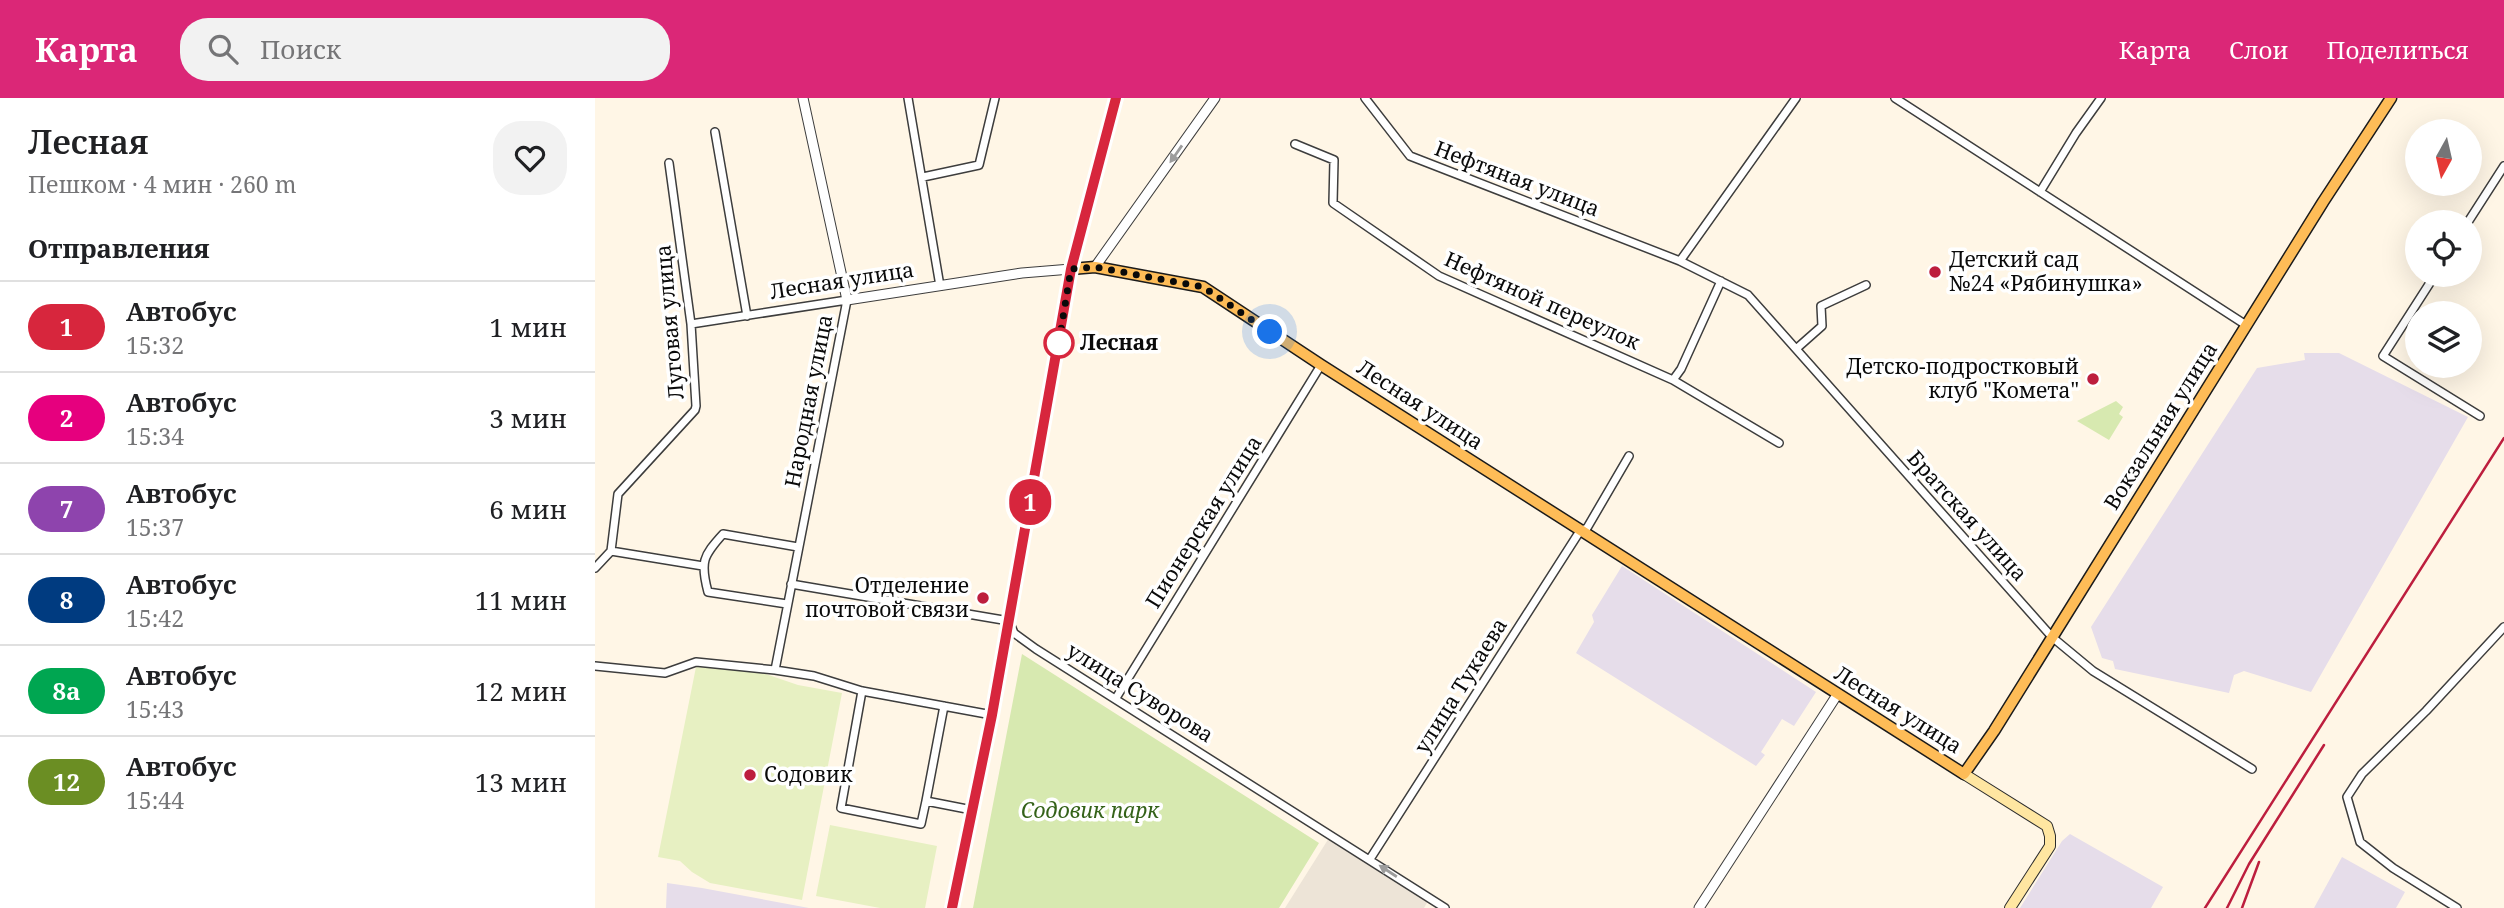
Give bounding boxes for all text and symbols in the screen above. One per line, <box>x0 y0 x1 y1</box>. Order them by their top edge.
search box <box>180 18 670 81</box>
text: Карта <box>35 27 138 72</box>
icon: search <box>204 30 242 68</box>
text: Поиск <box>260 31 341 67</box>
text: Карта <box>2119 33 2191 66</box>
text: Слои <box>2229 33 2289 66</box>
text: Поделиться <box>2327 33 2469 66</box>
text: Лесная <box>28 119 149 164</box>
north arrow <box>2405 119 2481 196</box>
map controls <box>2405 119 2482 378</box>
button: heart <box>493 121 567 195</box>
street label: Нефтяная улица <box>1431 134 1604 222</box>
one-way arrow <box>1169 145 1183 163</box>
text: Пешком · 4 мин · 260 m <box>28 168 296 200</box>
button: locate <box>2405 210 2482 287</box>
text: Отправления <box>28 230 210 266</box>
street label: Луговая улица <box>648 243 690 401</box>
street label: Нефтяной переулок <box>1440 244 1645 356</box>
place label: Детский сад №24 «Рябинушка» <box>1949 245 2143 297</box>
street label: Лесная улица <box>768 255 916 305</box>
marker: Детский сад №24 «Рябинушка» <box>1927 264 1943 280</box>
text: Автобус <box>126 293 236 329</box>
button: layers <box>2405 301 2482 378</box>
text: 1 мин <box>489 309 567 345</box>
text: 1 <box>60 310 73 343</box>
street label: Народная улица <box>778 312 839 490</box>
your location <box>1252 314 1287 349</box>
marker: Лесная <box>1044 328 1074 358</box>
place label: Лесная <box>1080 328 1158 356</box>
text: 15:32 <box>126 329 184 361</box>
street label: Вокзальная улица <box>2097 336 2223 515</box>
place label: Детско-подростковый клуб "Комета" <box>1846 352 2079 404</box>
street label: Лесная улица <box>1352 353 1489 455</box>
marker: Детско-подростковый клуб "Комета" <box>2085 371 2101 387</box>
text: Автобус <box>126 384 236 420</box>
text: 3 мин <box>489 400 567 436</box>
text: 2 <box>60 401 73 434</box>
text: 15:34 <box>126 420 184 452</box>
street label: Пионерская улица <box>1139 430 1268 613</box>
street label: Братская улица <box>1902 444 2034 587</box>
text: Автобус <box>126 475 236 511</box>
line badge: 1 <box>1007 479 1053 525</box>
text: 1 <box>1023 485 1037 518</box>
text: 6 мин <box>489 491 567 527</box>
text: 7 <box>60 492 73 525</box>
text: 15:37 <box>126 511 184 543</box>
text: Автобус <box>126 566 236 602</box>
place label: Отделение почтовой связи <box>805 571 969 623</box>
text: 11 мин <box>475 582 567 618</box>
text: 8 <box>60 583 73 616</box>
marker: Отделение почтовой связи <box>975 590 991 606</box>
text: 15:42 <box>126 602 184 634</box>
street label: улица Тукаева <box>1407 612 1513 758</box>
street label: улица Суворова <box>1062 636 1219 749</box>
text: Автобус <box>126 657 236 693</box>
street label: Лесная улица <box>1830 659 1968 760</box>
text: 12 мин <box>475 673 567 709</box>
text: 8а <box>53 674 80 707</box>
text: 15:43 <box>126 693 184 725</box>
text: Автобус <box>126 748 236 784</box>
place label: Содовик <box>764 760 853 788</box>
text: 13 мин <box>475 764 567 800</box>
text: 12 <box>53 765 80 798</box>
marker: Содовик <box>742 767 758 783</box>
text: 15:44 <box>126 784 184 816</box>
park label: Содовик парк <box>1021 796 1160 824</box>
one-way arrow <box>1379 864 1397 878</box>

